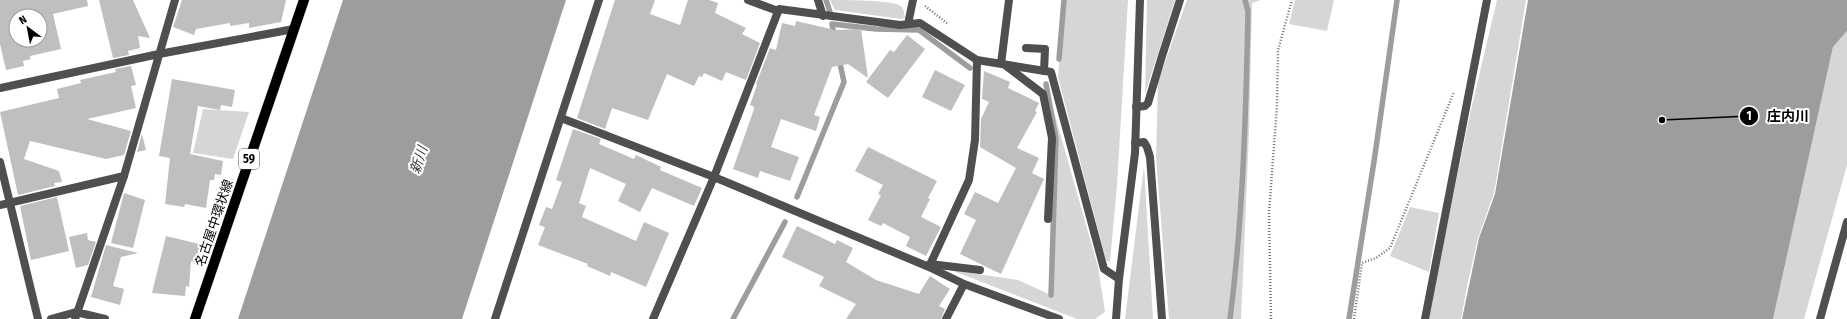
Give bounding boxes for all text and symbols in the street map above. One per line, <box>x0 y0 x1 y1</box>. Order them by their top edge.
north arrow <box>8 8 48 48</box>
text: N <box>17 13 29 27</box>
callout: 庄内川 <box>1739 103 1817 129</box>
text: 庄内川 <box>1767 108 1809 125</box>
text: 1 <box>1746 109 1752 123</box>
water label: 新川 <box>407 142 432 176</box>
road number: 59 <box>239 149 259 169</box>
street label: 名古屋中環状線 <box>192 178 236 268</box>

